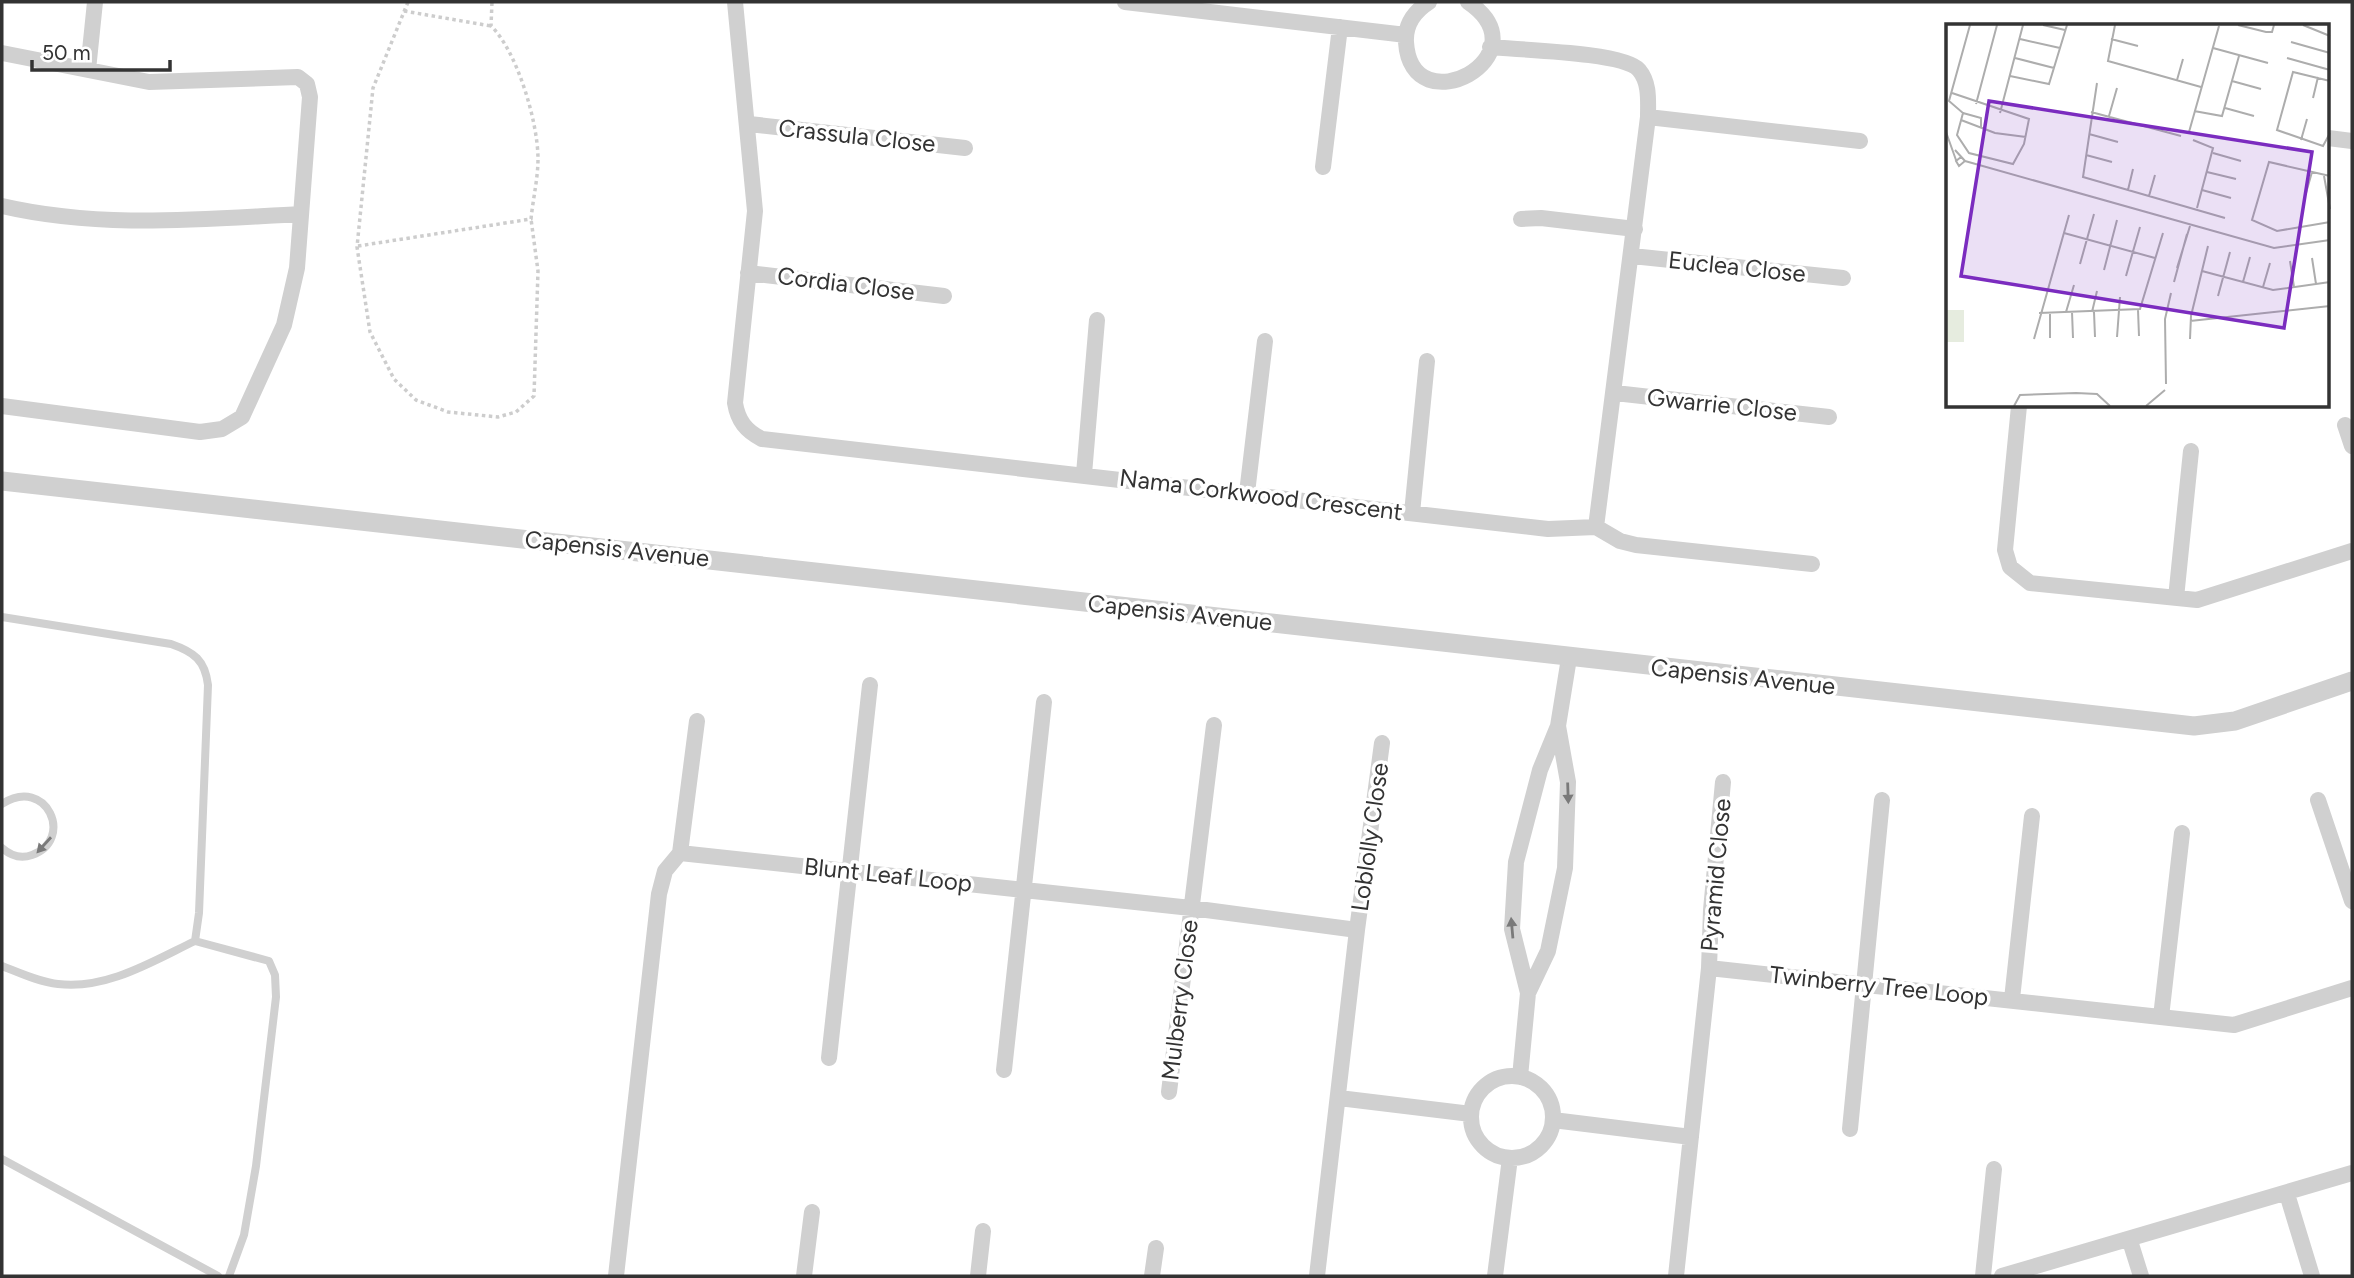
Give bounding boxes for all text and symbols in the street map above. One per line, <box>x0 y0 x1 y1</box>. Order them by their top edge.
inset map <box>1946 24 2330 408</box>
scale bar <box>32 28 170 72</box>
text: 50 m <box>42 40 91 65</box>
street label: Crassula Close <box>777 113 937 158</box>
street label: Euclea Close <box>1667 245 1807 288</box>
street label: Cordia Close <box>776 261 916 306</box>
street label: Gwarrie Close <box>1646 382 1798 427</box>
street label: Nama Corkwood Crescent <box>1118 463 1404 526</box>
street label: Capensis Avenue <box>523 524 711 573</box>
street label: Capensis Avenue <box>1086 588 1274 637</box>
street label: Capensis Avenue <box>1649 652 1837 701</box>
street label: Loblolly Close <box>1345 761 1394 913</box>
one-way arrow <box>1562 782 1574 804</box>
street label: Pyramid Close <box>1694 797 1737 953</box>
one-way arrow <box>36 837 52 854</box>
street label: Blunt Leaf Loop <box>803 851 974 898</box>
one-way arrow <box>1507 917 1518 939</box>
street label: Mulberry Close <box>1155 918 1204 1082</box>
street label: Twinberry Tree Loop <box>1768 960 1990 1011</box>

